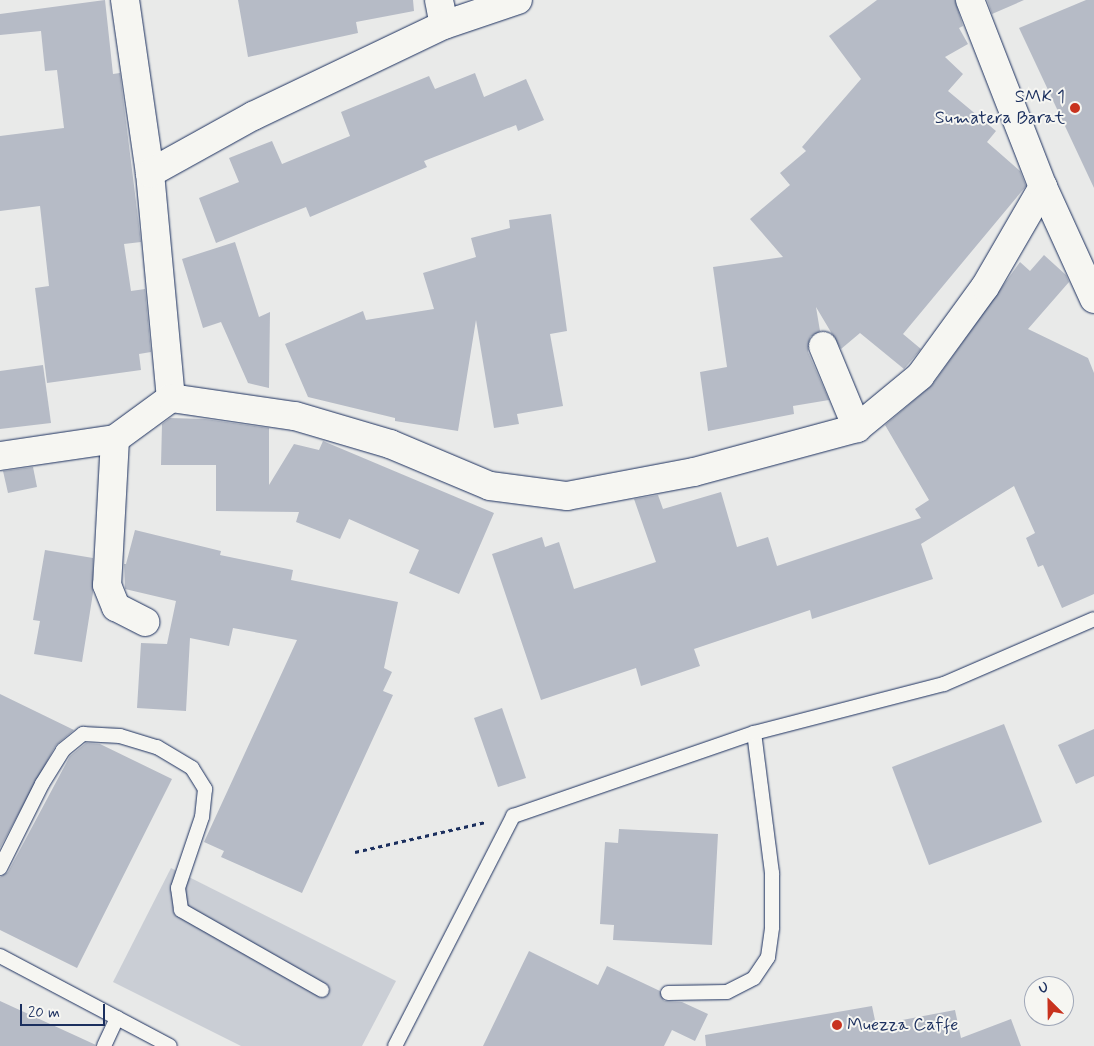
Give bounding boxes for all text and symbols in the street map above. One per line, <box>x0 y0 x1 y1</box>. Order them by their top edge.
place label: SMK 1 Sumatera Barat <box>939 87 1065 130</box>
marker: SMK 1 Sumatera Barat <box>1069 102 1081 114</box>
north arrow <box>1024 976 1074 1026</box>
text: U <box>1036 978 1051 998</box>
scale bar <box>22 994 108 1026</box>
text: 20 m <box>28 1003 60 1023</box>
place label: Muezza Caffe <box>847 1014 958 1036</box>
marker: Muezza Caffe <box>831 1019 843 1031</box>

